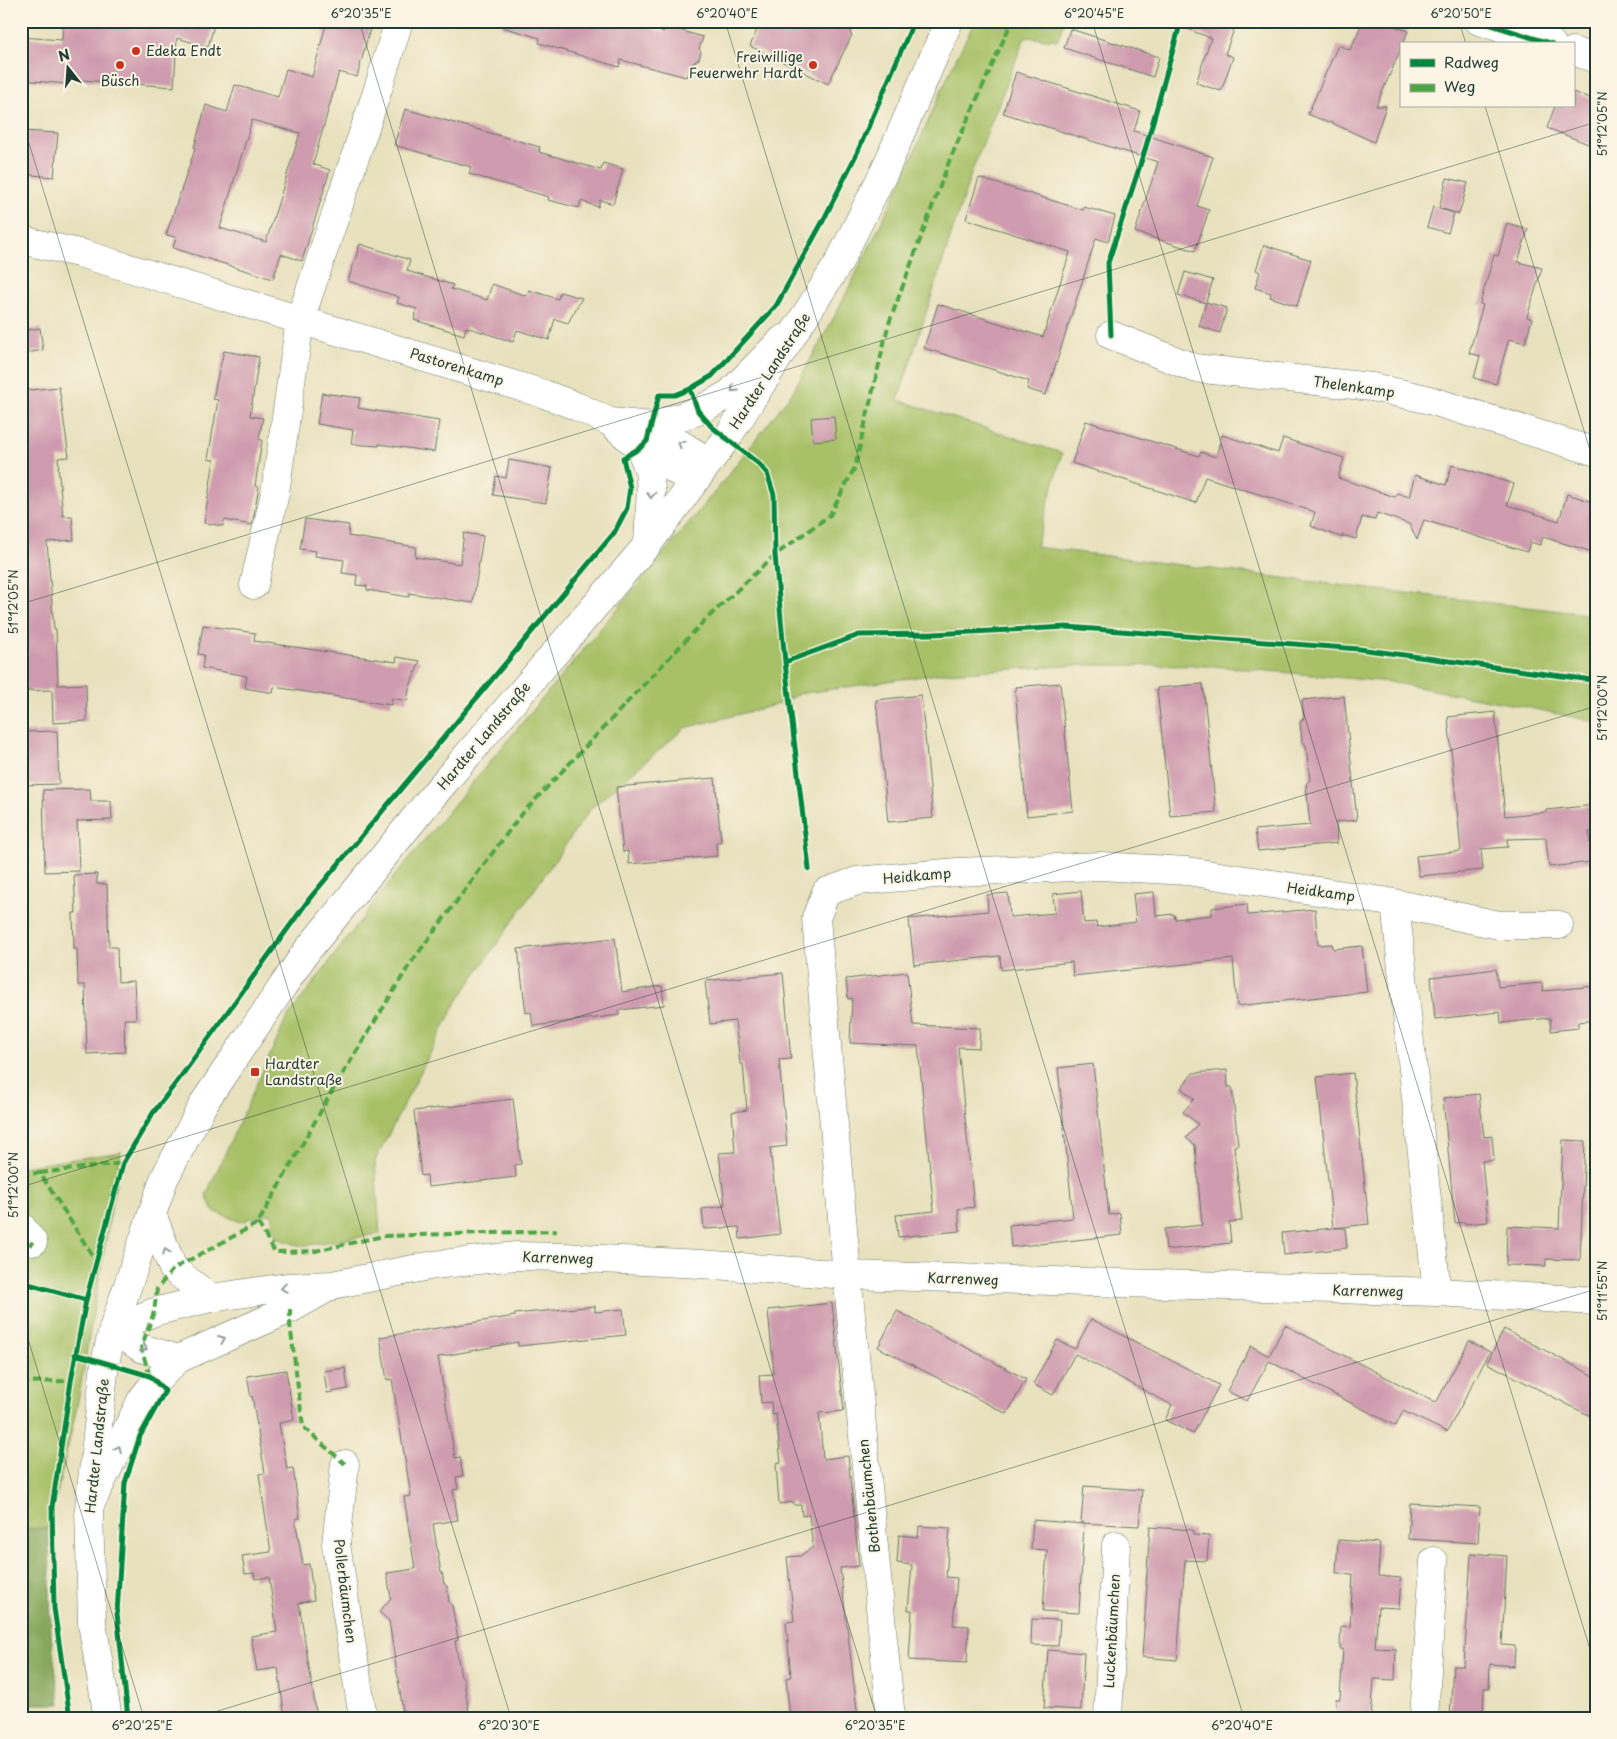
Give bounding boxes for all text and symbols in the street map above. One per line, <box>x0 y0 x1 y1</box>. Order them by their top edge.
text: 6°20'35"E <box>331 4 391 22</box>
text: 6°20'40"E <box>696 4 758 22</box>
text: 6°20'45"E <box>1064 4 1124 22</box>
text: 6°20'50"E <box>1430 4 1492 22</box>
place label: Edeka Endt <box>146 40 222 61</box>
north arrow <box>42 42 92 92</box>
legend <box>1400 42 1574 108</box>
text: N <box>56 43 72 67</box>
marker: Edeka Endt <box>130 45 142 57</box>
place label: Freiwillige Feuerwehr Hardt <box>689 46 803 83</box>
text: Radweg <box>1444 50 1499 73</box>
marker: Büsch <box>114 59 126 71</box>
marker: Freiwillige Feuerwehr Hardt <box>807 59 819 71</box>
place label: Büsch <box>101 70 139 91</box>
text: Weg <box>1444 74 1475 97</box>
text: 51°12'05"N <box>1593 91 1611 157</box>
street label: Hardter Landstraße <box>724 308 815 433</box>
street label: Pastorenkamp <box>408 342 507 391</box>
street label: Thelenkamp <box>1312 370 1396 403</box>
one-way arrow <box>730 383 739 392</box>
one-way arrow <box>677 440 686 450</box>
one-way arrow <box>645 491 656 499</box>
text: 51°12'05"N <box>4 569 22 635</box>
text: 51°12'00"N <box>1593 675 1611 741</box>
street label: Hardter Landstraße <box>432 677 535 794</box>
street label: Heidkamp <box>882 862 952 889</box>
street label: Heidkamp <box>1286 876 1357 907</box>
place label: Hardter Landstraße <box>265 1053 342 1090</box>
marker: Hardter Landstraße <box>249 1066 261 1078</box>
text: 51°12'00"N <box>4 1152 22 1218</box>
street label: Karrenweg <box>522 1246 594 1269</box>
one-way arrow <box>162 1248 172 1257</box>
text: 51°11'55"N <box>1593 1261 1611 1321</box>
street label: Karrenweg <box>927 1267 999 1290</box>
street label: Karrenweg <box>1332 1279 1404 1302</box>
one-way arrow <box>280 1282 288 1293</box>
one-way arrow <box>217 1335 226 1346</box>
one-way arrow <box>138 1341 147 1351</box>
street label: Hardter Landstraße <box>79 1378 114 1514</box>
street label: Bothenbäumchen <box>852 1438 885 1554</box>
one-way arrow <box>112 1445 122 1454</box>
street label: Pollerbäumchen <box>329 1537 362 1644</box>
street label: Luckenbäumchen <box>1098 1573 1125 1689</box>
text: 6°20'25"E <box>111 1716 173 1734</box>
text: 6°20'30"E <box>478 1716 540 1734</box>
text: 6°20'35"E <box>845 1716 905 1734</box>
text: 6°20'40"E <box>1211 1716 1273 1734</box>

